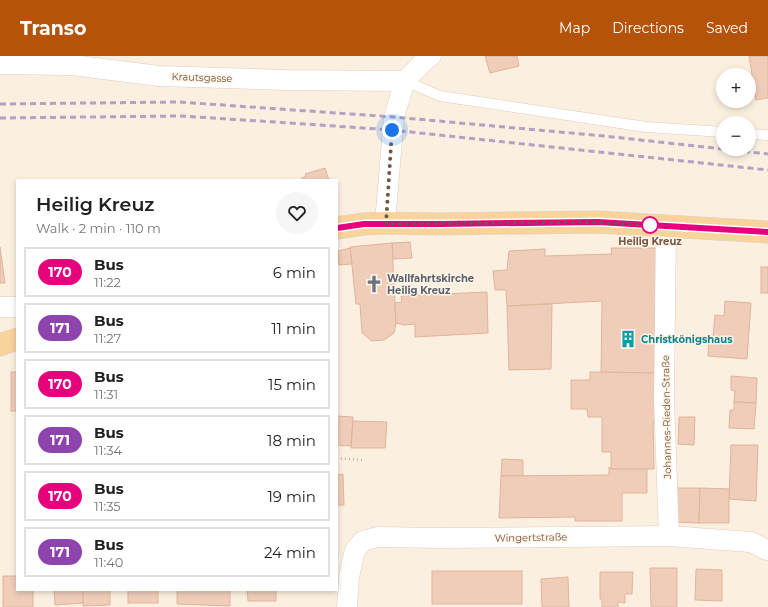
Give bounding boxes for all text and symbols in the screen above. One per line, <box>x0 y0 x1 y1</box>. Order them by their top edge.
text: Transo <box>20 17 86 40</box>
text: Map <box>559 19 590 37</box>
text: Directions <box>612 19 684 37</box>
text: Saved <box>706 19 748 37</box>
map controls <box>716 68 756 156</box>
button: + <box>716 68 756 108</box>
street label: Krautsgasse <box>171 70 233 85</box>
button: − <box>716 116 756 156</box>
your location <box>382 120 402 140</box>
button: heart <box>276 192 318 234</box>
text: Heilig Kreuz <box>36 193 154 216</box>
marker: Heilig Kreuz <box>641 216 659 234</box>
text: Walk · 2 min · 110 m <box>36 220 161 236</box>
place label: Heilig Kreuz <box>618 235 682 248</box>
text: Bus <box>94 255 124 274</box>
text: 170 <box>48 263 72 281</box>
text: 6 min <box>273 263 316 282</box>
place label: Wallfahrtskirche Heilig Kreuz <box>387 272 474 297</box>
text: 11:22 <box>94 274 121 290</box>
church icon: Wallfahrtskirche Heilig Kreuz <box>364 274 384 294</box>
text: Bus <box>94 311 124 330</box>
text: 171 <box>50 319 70 337</box>
text: 11 min <box>271 319 316 338</box>
building icon: Christkönigshaus <box>618 329 638 349</box>
text: 11:27 <box>94 330 121 346</box>
place label: Christkönigshaus <box>641 333 733 346</box>
street label: Johannes-Rieden-Straße <box>659 355 674 480</box>
text: Bus <box>94 367 124 386</box>
text: 170 <box>48 375 72 393</box>
text: 15 min <box>268 375 316 394</box>
text: 11:31 <box>94 386 118 402</box>
text: Bus <box>94 423 124 442</box>
text: 171 <box>50 431 70 449</box>
text: 18 min <box>267 431 316 450</box>
text: 11:34 <box>94 442 122 458</box>
text: Bus <box>94 479 124 498</box>
text: 170 <box>48 487 72 505</box>
text: 19 min <box>267 487 316 506</box>
text: 11:35 <box>94 498 121 514</box>
street label: Wingertstraße <box>495 530 567 545</box>
text: Bus <box>94 535 124 554</box>
text: 171 <box>50 543 70 561</box>
text: 24 min <box>264 543 316 562</box>
text: 11:40 <box>94 554 123 570</box>

